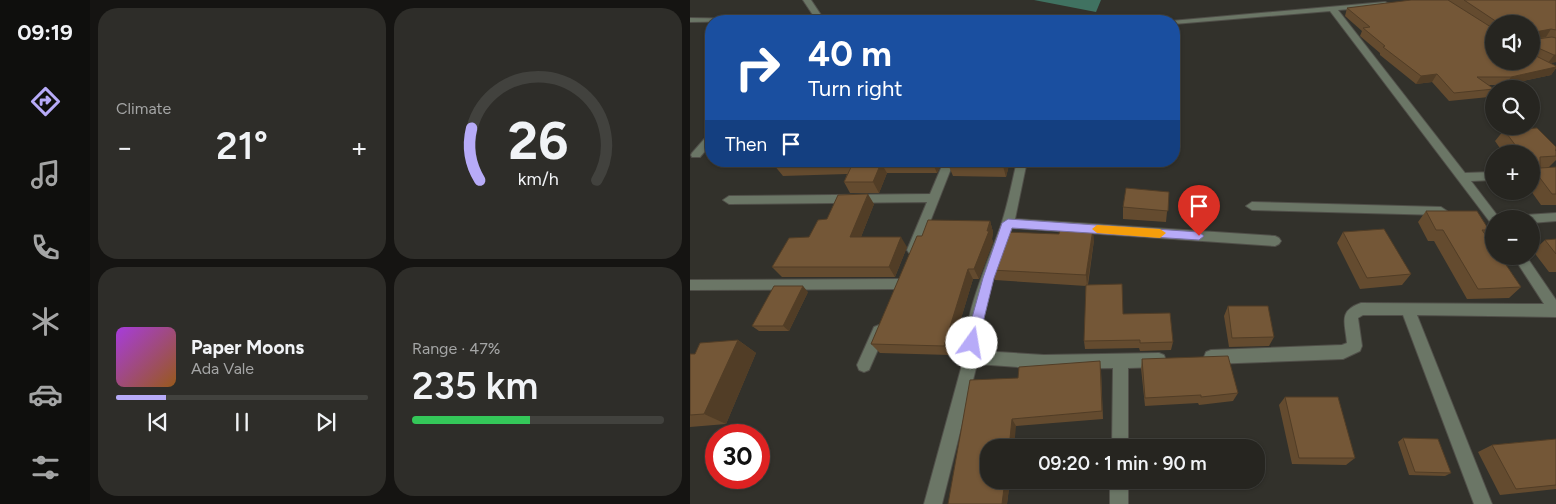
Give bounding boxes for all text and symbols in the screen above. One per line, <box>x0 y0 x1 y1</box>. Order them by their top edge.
map controls <box>1485 15 1540 265</box>
button: sound <box>1485 15 1540 70</box>
text: 09:19 <box>17 19 73 46</box>
text: 40 m <box>808 33 892 75</box>
icon: right <box>725 35 790 100</box>
text: Turn right <box>808 75 903 102</box>
button: search <box>1485 80 1540 135</box>
icon: directions <box>28 84 63 119</box>
text: Climate <box>116 99 171 118</box>
text: 26 <box>508 110 568 172</box>
text: 21° <box>216 123 268 169</box>
text: − <box>116 130 133 164</box>
text: + <box>351 130 368 164</box>
icon: arrive <box>777 130 805 158</box>
text: Then <box>725 133 767 156</box>
button: + <box>1485 145 1540 200</box>
icon: music <box>28 157 63 192</box>
text: km/h <box>518 168 558 189</box>
pin <box>1178 185 1220 236</box>
icon: arrive <box>1185 192 1213 220</box>
button: − <box>1485 210 1540 265</box>
icon: phone <box>28 230 63 265</box>
icon: climate <box>28 304 63 339</box>
position arrow <box>945 316 997 368</box>
text: Paper Moons <box>191 336 304 359</box>
text: Range · 47% <box>412 339 500 358</box>
text: Ada Vale <box>191 359 254 378</box>
text: 235 km <box>412 363 538 409</box>
icon: car <box>28 377 63 412</box>
icon: previous <box>144 408 172 436</box>
icon: pause <box>228 408 256 436</box>
icon: next <box>312 408 340 436</box>
speed limit sign: 30 <box>705 424 770 489</box>
icon: filters <box>28 450 63 485</box>
text: 09:20 · 1 min · 90 m <box>1038 452 1207 475</box>

